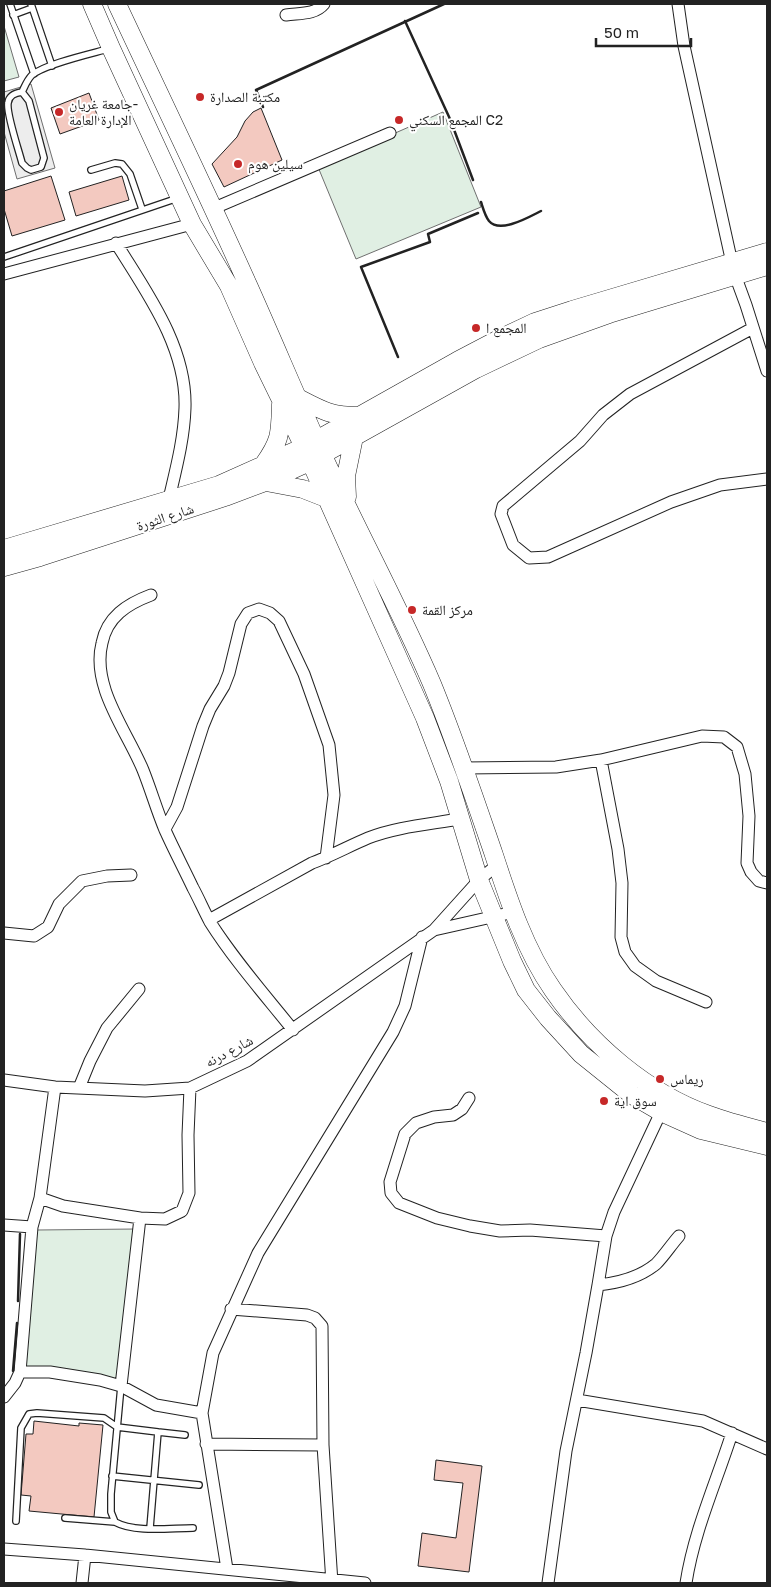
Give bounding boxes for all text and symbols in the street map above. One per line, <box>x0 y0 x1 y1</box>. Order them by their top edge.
scale bar <box>596 15 691 47</box>
text: 50 m <box>604 23 639 41</box>
place label: مكتبة الصدارة <box>210 88 280 106</box>
marker: مكتبة الصدارة <box>194 91 206 103</box>
place label: جامعة غريان- الإدارة العامة <box>69 95 138 129</box>
marker: جامعة غريان- الإدارة العامة <box>53 106 65 118</box>
place label: المجمع السكني C2 <box>409 111 503 132</box>
marker: المجمع السكني C2 <box>393 114 405 126</box>
place label: سيلين هوم <box>248 155 303 174</box>
marker: سيلين هوم <box>232 158 244 170</box>
place label: المجمع ا <box>486 319 527 338</box>
marker: المجمع ا <box>470 322 482 334</box>
street label: شارع الثورة <box>134 499 196 536</box>
place label: مركز القمة <box>422 601 473 619</box>
marker: مركز القمة <box>406 604 418 616</box>
street label: شارع درنه <box>202 1031 256 1072</box>
place label: ريماس <box>670 1070 704 1088</box>
marker: ريماس <box>654 1073 666 1085</box>
place label: سوق اية <box>614 1092 657 1110</box>
marker: سوق اية <box>598 1095 610 1107</box>

